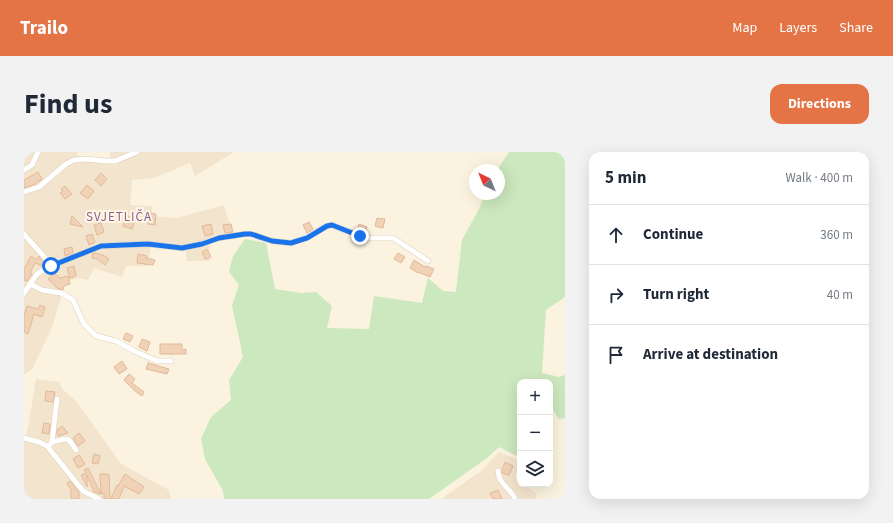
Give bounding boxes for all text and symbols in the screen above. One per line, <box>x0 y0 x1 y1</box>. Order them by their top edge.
text: Trailo <box>20 15 68 42</box>
text: Map <box>732 18 757 38</box>
text: Layers <box>779 18 817 38</box>
text: Share <box>839 18 873 38</box>
text: Find us <box>24 84 112 124</box>
button: Directions <box>770 84 869 124</box>
north arrow <box>469 164 505 200</box>
text: 5 min <box>605 166 646 190</box>
text: Walk · 400 m <box>785 169 853 187</box>
district label: SVJETLIČA <box>86 208 152 226</box>
icon: ahead <box>605 224 627 246</box>
text: Continue <box>643 224 703 245</box>
text: 360 m <box>820 226 853 244</box>
route end <box>351 227 369 245</box>
route start <box>42 257 60 275</box>
icon: right <box>605 284 627 306</box>
text: Turn right <box>643 284 709 305</box>
text: 40 m <box>827 286 853 304</box>
icon: arrive <box>605 344 627 366</box>
text: Arrive at destination <box>643 344 778 365</box>
map controls <box>517 379 553 487</box>
button: + <box>517 379 553 415</box>
button: − <box>517 415 553 451</box>
button: layers <box>517 451 553 487</box>

